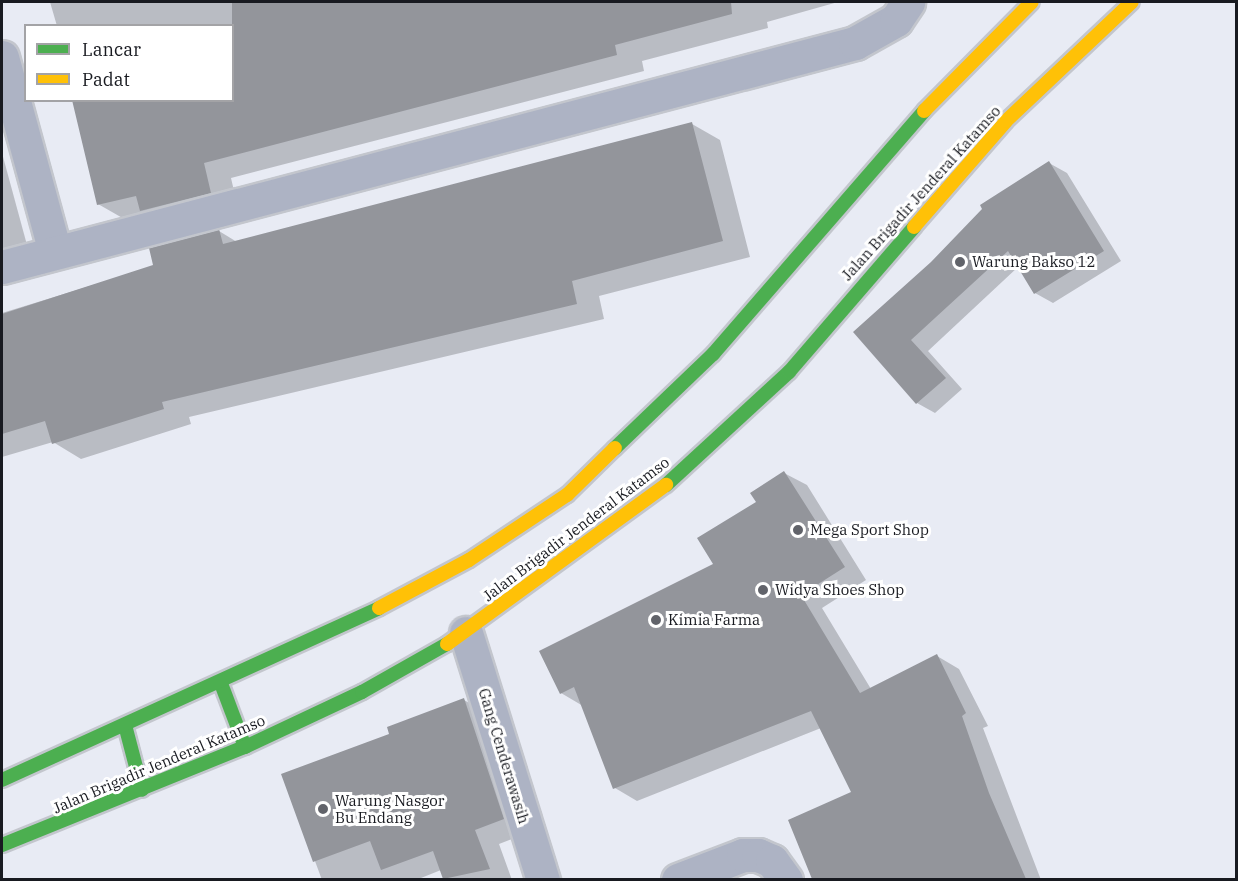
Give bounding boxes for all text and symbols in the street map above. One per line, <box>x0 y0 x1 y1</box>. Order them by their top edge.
legend <box>24 24 234 102</box>
text: Lancar <box>82 38 141 61</box>
text: Padat <box>82 68 130 91</box>
street label: Jalan Brigadir Jenderal Katamso <box>838 102 1004 284</box>
place label: Warung Bakso 12 <box>972 253 1096 271</box>
marker: Warung Bakso 12 <box>953 255 967 269</box>
street label: Jalan Brigadir Jenderal Katamso <box>479 453 673 605</box>
place label: Mega Sport Shop <box>810 521 929 539</box>
marker: Mega Sport Shop <box>791 523 805 537</box>
place label: Widya Shoes Shop <box>775 581 904 599</box>
marker: Widya Shoes Shop <box>756 583 770 597</box>
place label: Kimia Farma <box>668 611 760 629</box>
marker: Kimia Farma <box>649 613 663 627</box>
street label: Gang Cenderawasih <box>475 686 533 826</box>
street label: Jalan Brigadir Jenderal Katamso <box>50 711 268 817</box>
place label: Warung Nasgor Bu Endang <box>335 791 444 826</box>
marker: Warung Nasgor Bu Endang <box>316 802 330 816</box>

